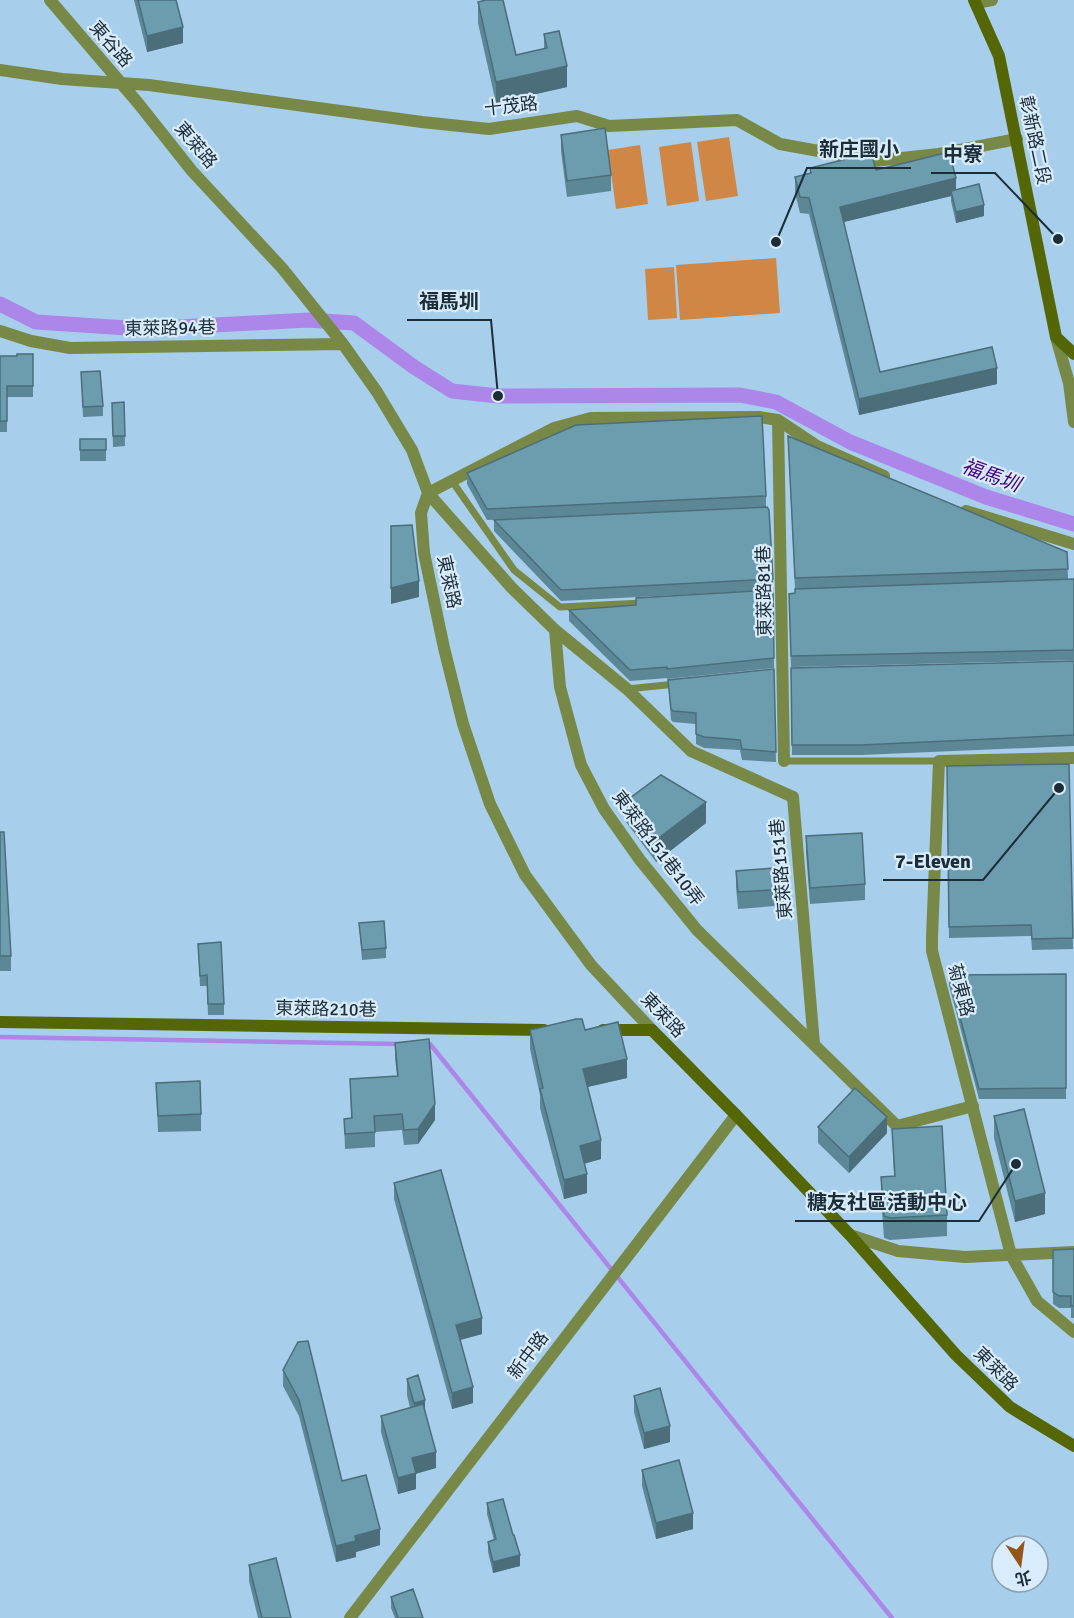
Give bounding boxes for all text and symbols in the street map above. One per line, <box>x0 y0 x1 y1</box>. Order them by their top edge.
street label: 東谷路 <box>85 16 137 72</box>
street label: 十茂路 <box>483 92 539 120</box>
street label: 彰新路二段 <box>1015 94 1055 186</box>
street label: 東萊路 <box>170 117 222 173</box>
callout: 新庄國小 <box>807 130 911 168</box>
callout: 中寮 <box>931 135 995 173</box>
text: 新庄國小 <box>819 137 899 162</box>
text: 中寮 <box>943 142 983 167</box>
callout: 福馬圳 <box>407 282 491 320</box>
text: 福馬圳 <box>419 289 479 314</box>
street label: 東萊路94巷 <box>124 316 216 340</box>
water label: 福馬圳 <box>958 453 1026 499</box>
street label: 東萊路81巷 <box>752 545 776 637</box>
street label: 東萊路 <box>433 553 465 611</box>
street label: 東萊路151巷10弄 <box>608 786 708 910</box>
street label: 東萊路151巷 <box>766 818 796 920</box>
callout: 7-Eleven <box>883 842 983 880</box>
text: 7-Eleven <box>895 849 971 874</box>
street label: 菊東路 <box>943 961 979 1019</box>
street label: 東萊路 <box>636 988 690 1042</box>
street label: 東萊路210巷 <box>275 997 377 1021</box>
callout: 糖友社區活動中心 <box>795 1183 979 1221</box>
text: 糖友社區活動中心 <box>807 1190 967 1215</box>
street label: 新中路 <box>503 1327 553 1383</box>
street label: 東萊路 <box>969 1342 1023 1396</box>
north arrow <box>990 1534 1050 1594</box>
text: 北 <box>1013 1566 1033 1589</box>

